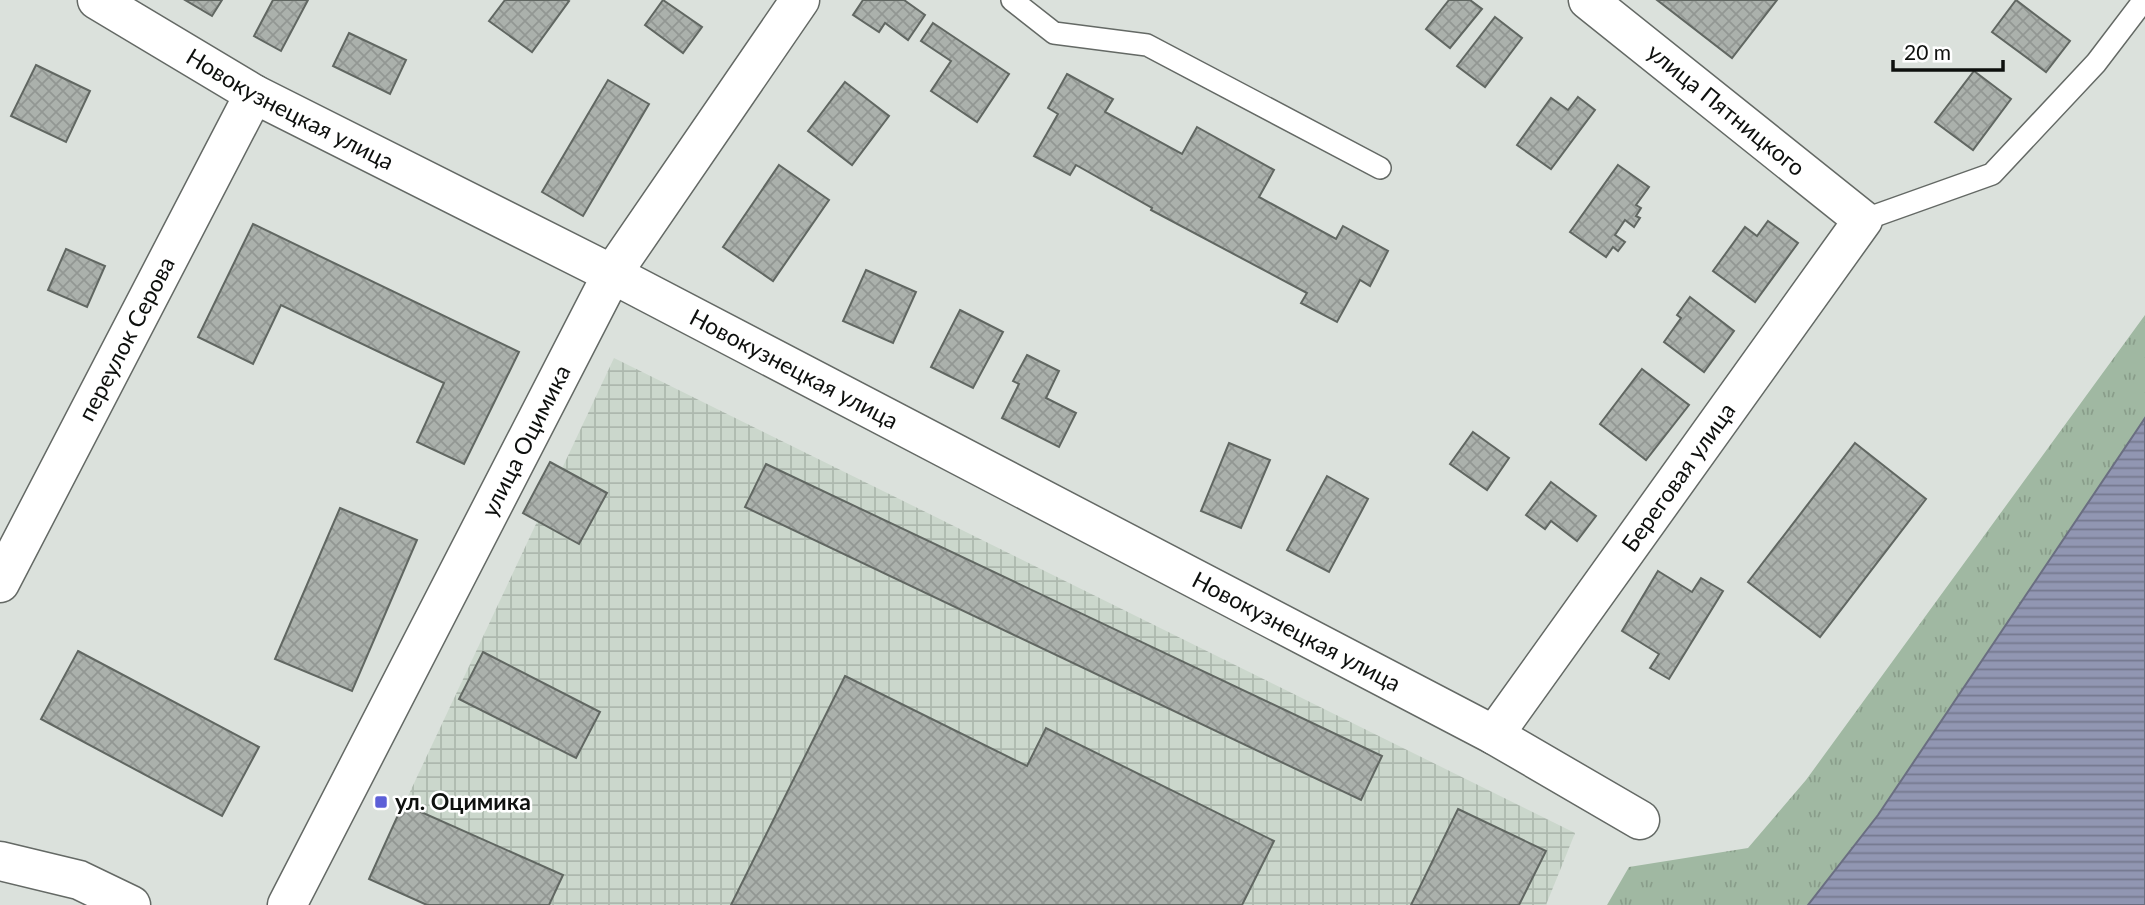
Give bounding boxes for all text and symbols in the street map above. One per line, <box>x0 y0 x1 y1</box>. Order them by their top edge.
scale bar <box>1893 28 2003 72</box>
street label: улица Пятницкого <box>1642 37 1811 181</box>
text: 20 m <box>1904 39 1951 64</box>
street label: Новокузнецкая улица <box>182 42 399 175</box>
street label: переулок Серова <box>72 252 180 425</box>
street label: Новокузнецкая улица <box>685 302 903 434</box>
street label: улица Оцимика <box>474 360 576 521</box>
street label: Береговая улица <box>1615 397 1741 557</box>
street label: Новокузнецкая улица <box>1188 565 1406 697</box>
place label: ул. Оцимика <box>395 787 531 815</box>
marker: ул. Оцимика <box>373 794 389 810</box>

